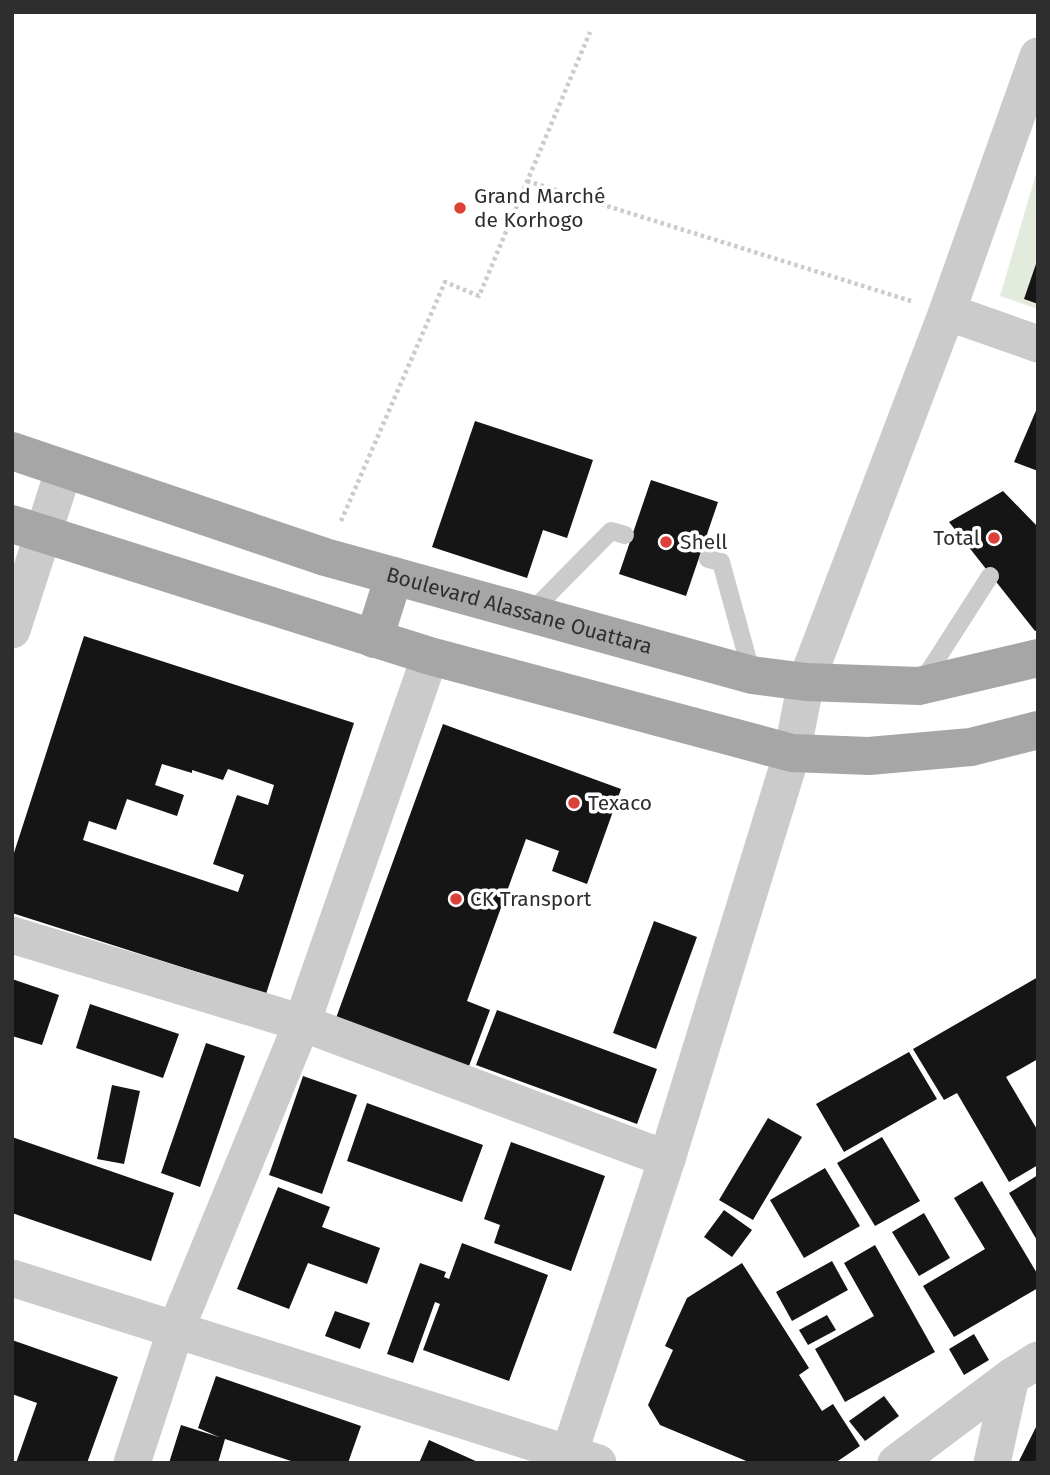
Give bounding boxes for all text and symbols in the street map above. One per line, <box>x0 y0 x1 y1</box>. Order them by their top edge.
place label: Grand Marché de Korhogo <box>474 183 606 233</box>
marker: Grand Marché de Korhogo <box>452 200 468 216</box>
place label: Total <box>933 525 980 551</box>
place label: Shell <box>680 529 728 555</box>
marker: Total <box>986 530 1002 546</box>
marker: Shell <box>658 534 674 550</box>
street label: Boulevard Alassane Ouattara <box>383 562 655 660</box>
place label: Texaco <box>588 790 652 816</box>
marker: Texaco <box>566 795 582 811</box>
place label: CK Transport <box>470 886 592 912</box>
marker: CK Transport <box>448 891 464 907</box>

